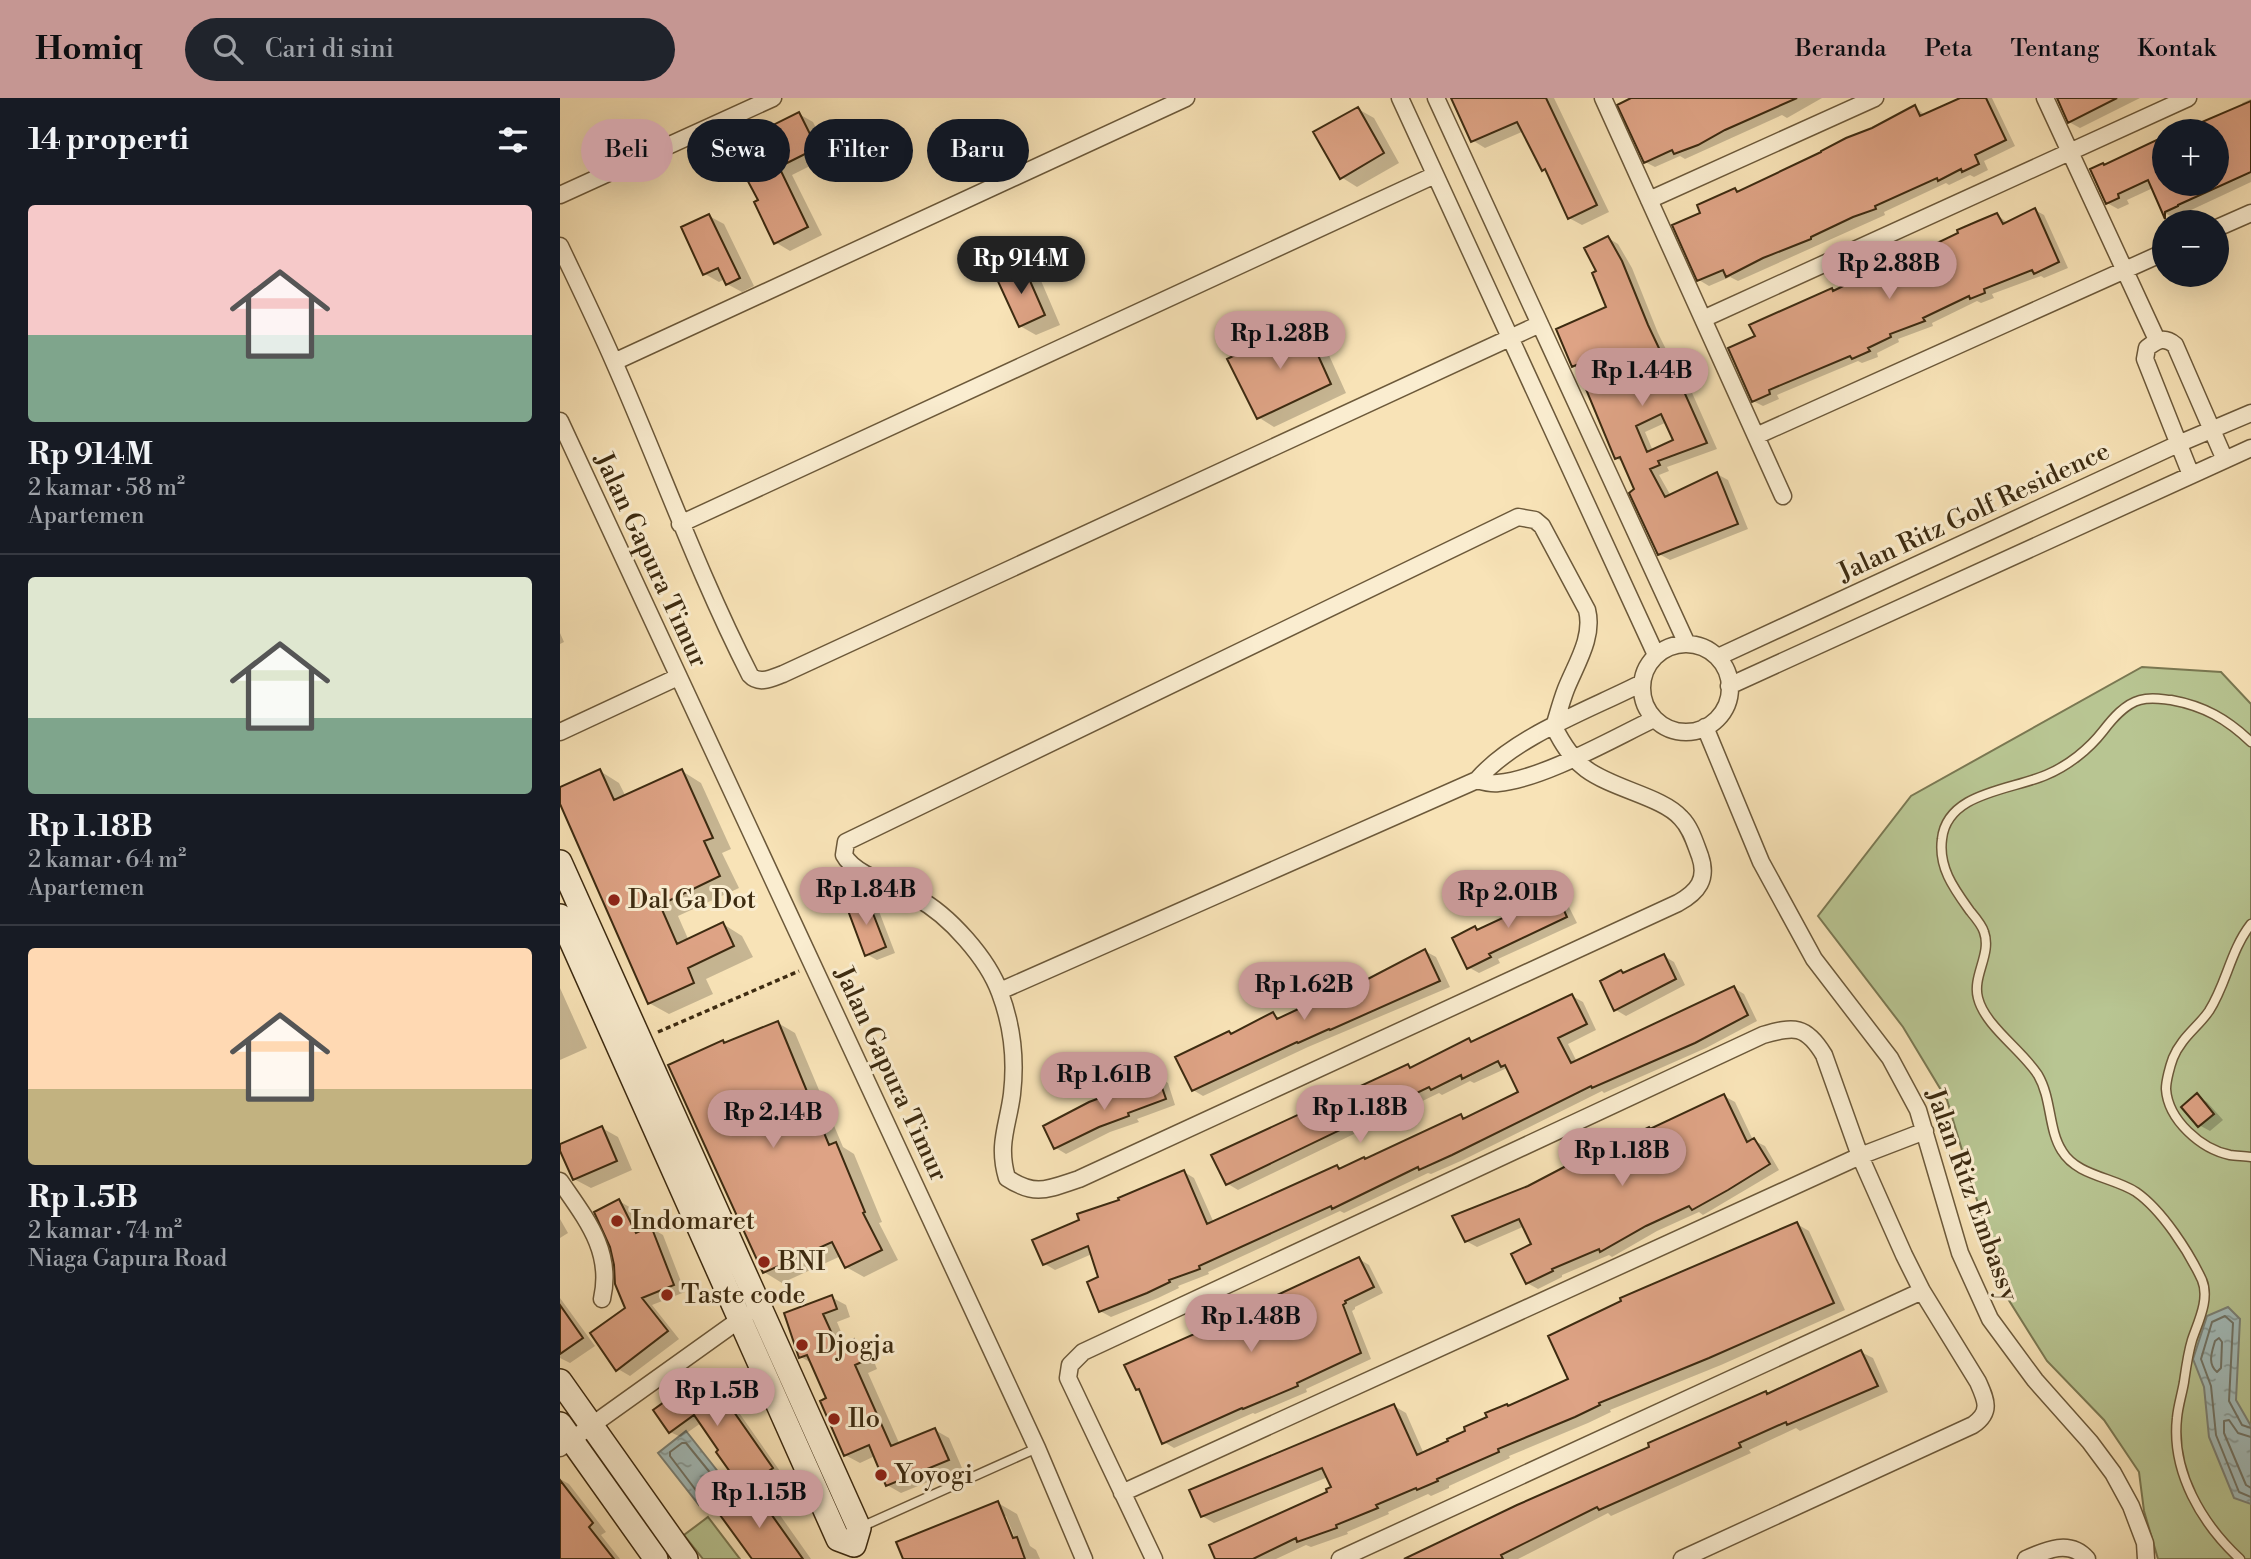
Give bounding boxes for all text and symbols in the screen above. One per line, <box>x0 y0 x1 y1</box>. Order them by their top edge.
search box <box>185 18 675 81</box>
text: Homiq <box>35 29 143 70</box>
icon: search <box>209 30 247 68</box>
text: Cari di sini <box>265 33 394 65</box>
text: Beranda <box>1795 34 1886 64</box>
text: Peta <box>1924 34 1972 64</box>
text: Tentang <box>2010 34 2099 64</box>
text: Kontak <box>2137 34 2216 64</box>
chip: Beli <box>581 119 673 182</box>
chip: Sewa <box>687 119 790 182</box>
chip: Filter <box>804 119 913 182</box>
chip: Baru <box>927 119 1029 182</box>
map controls <box>2152 119 2229 287</box>
button: + <box>2152 119 2229 196</box>
text: 14 properti <box>28 121 189 159</box>
icon: filters <box>494 121 532 159</box>
button: − <box>2152 210 2229 287</box>
pin: Rp 914M <box>956 236 1086 296</box>
pin: Rp 2.88B <box>1817 242 1961 301</box>
text: Rp 914M <box>973 245 1069 273</box>
text: Rp 2.88B <box>1838 250 1940 278</box>
icon: home <box>217 251 343 377</box>
pin: Rp 1.28B <box>1208 312 1352 371</box>
text: Rp 1.28B <box>1230 320 1330 348</box>
pin: Rp 1.44B <box>1570 348 1714 408</box>
text: Rp 1.44B <box>1591 357 1693 385</box>
street label: Jalan Ritz Golf Residence <box>1832 435 2115 589</box>
text: Rp 914M <box>28 436 153 474</box>
street label: Jalan Gapura Timur <box>587 447 715 672</box>
text: 2 kamar · 58 m² <box>28 474 185 502</box>
text: Apartemen <box>28 502 144 530</box>
icon: home <box>217 623 343 749</box>
text: Rp 1.18B <box>28 808 153 846</box>
text: 2 kamar · 64 m² <box>28 846 186 874</box>
pin: Rp 1.84B <box>794 868 938 927</box>
pin: Rp 2.01B <box>1436 870 1580 930</box>
text: Apartemen <box>28 874 144 902</box>
text: Rp 1.84B <box>816 876 916 904</box>
text: Rp 2.01B <box>1458 879 1558 907</box>
place label: Dal Ga Dot <box>628 884 756 916</box>
marker: Dal Ga Dot <box>606 892 622 908</box>
street label: Jalan Gapura Timur <box>827 961 955 1186</box>
pin: Rp 1.62B <box>1232 962 1376 1022</box>
text: Rp 1.62B <box>1255 971 1353 999</box>
icon: home <box>217 994 343 1120</box>
pin: Rp 1.61B <box>1032 1052 1176 1112</box>
text: Rp 1.61B <box>1057 1061 1152 1089</box>
street label: Jalan Ritz Embassy <box>1918 1083 2025 1306</box>
pin: Rp 1.18B <box>1288 1086 1432 1145</box>
pin: Rp 2.14B <box>701 1090 845 1150</box>
text: Rp 1.18B <box>1312 1094 1408 1122</box>
text: Rp 2.14B <box>724 1099 822 1127</box>
pin: Rp 1.18B <box>1550 1128 1694 1188</box>
text: Rp 1.18B <box>1574 1137 1670 1165</box>
text: Rp 1.5B <box>28 1179 138 1217</box>
place label: Indomaret <box>631 1205 755 1237</box>
marker: Indomaret <box>609 1213 625 1229</box>
text: 2 kamar · 74 m² <box>28 1217 182 1245</box>
text: Niaga Gapura Road <box>28 1245 227 1273</box>
place label: BNI <box>777 1246 826 1278</box>
marker: BNI <box>756 1254 772 1270</box>
place label: Taste code <box>681 1279 806 1311</box>
marker: Taste code <box>659 1287 675 1303</box>
pin: Rp 1.48B <box>1179 1294 1323 1354</box>
text: Rp 1.48B <box>1201 1303 1301 1331</box>
place label: Djogja <box>816 1329 895 1361</box>
marker: Djogja <box>794 1337 810 1353</box>
pin: Rp 1.5B <box>652 1368 782 1428</box>
text: Rp 1.5B <box>675 1377 759 1405</box>
place label: Ilo <box>848 1403 880 1435</box>
marker: Ilo <box>826 1411 842 1427</box>
place label: Yoyogi <box>893 1459 973 1491</box>
marker: Yoyogi <box>873 1467 889 1483</box>
pin: Rp 1.15B <box>687 1470 831 1530</box>
text: Rp 1.15B <box>711 1479 807 1507</box>

